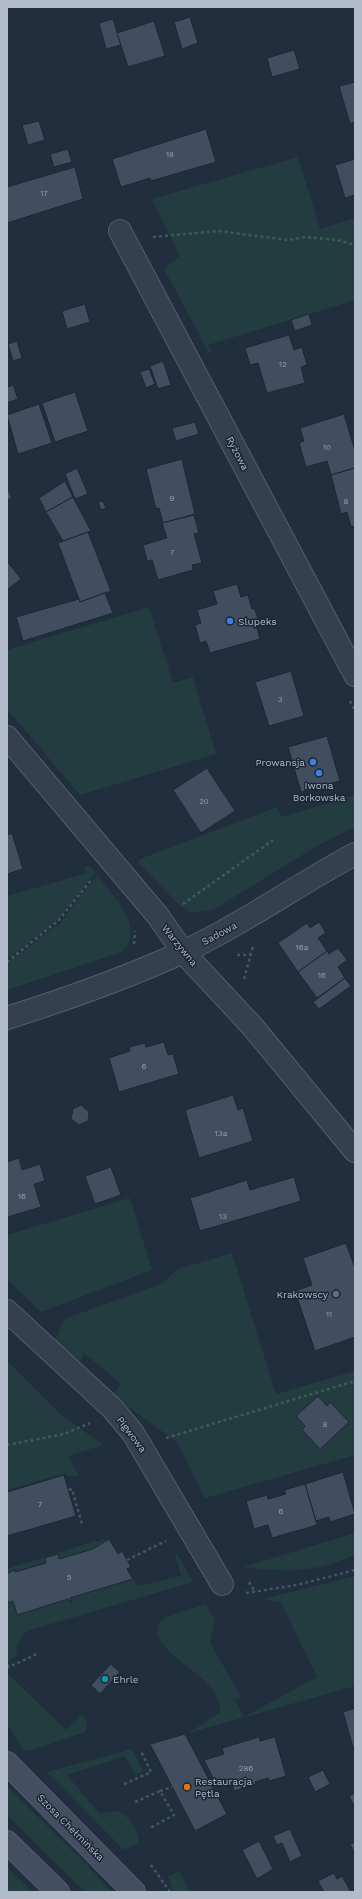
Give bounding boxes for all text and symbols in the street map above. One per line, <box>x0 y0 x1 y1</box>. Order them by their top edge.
house number: 18 <box>166 150 174 159</box>
house number: 17 <box>40 189 48 198</box>
house number: 12 <box>279 360 287 369</box>
street label: Ryżowa <box>224 435 251 472</box>
house number: 10 <box>323 443 331 452</box>
house number: 9 <box>170 494 175 503</box>
house number: 8 <box>344 497 349 506</box>
house number: 7 <box>170 548 175 557</box>
marker: Slupeks <box>225 616 235 626</box>
place label: Slupeks <box>238 616 277 627</box>
house number: 3 <box>278 695 283 704</box>
place label: Prowansja <box>255 757 305 768</box>
marker: Prowansja <box>308 757 318 767</box>
marker: Iwona Borkowska <box>314 768 324 778</box>
place label: Iwona Borkowska <box>293 780 346 803</box>
house number: 20 <box>199 797 209 806</box>
street label: Sadowa <box>200 920 239 947</box>
street label: Warzywna <box>160 923 200 968</box>
house number: 16a <box>296 943 309 952</box>
house number: 16 <box>318 971 326 980</box>
house number: 6 <box>142 1062 147 1071</box>
house number: 13a <box>215 1129 228 1138</box>
house number: 16 <box>18 1192 26 1201</box>
house number: 13 <box>219 1212 227 1221</box>
place label: Krakowscy <box>276 1289 329 1300</box>
marker: Krakowscy <box>331 1289 341 1299</box>
house number: 11 <box>326 1310 332 1319</box>
street label: Pigwowa <box>115 1414 149 1455</box>
house number: 8 <box>323 1420 328 1429</box>
house number: 7 <box>38 1500 43 1509</box>
house number: 6 <box>279 1507 284 1516</box>
house number: 5 <box>67 1573 72 1582</box>
marker: Ehrle <box>100 1674 110 1684</box>
place label: Ehrle <box>113 1674 139 1685</box>
house number: 286 <box>239 1764 253 1773</box>
place label: Restauracja Pętla <box>195 1776 252 1799</box>
marker: Restauracja Pętla <box>182 1782 192 1792</box>
street label: Szosa Chełmińska <box>35 1792 106 1863</box>

